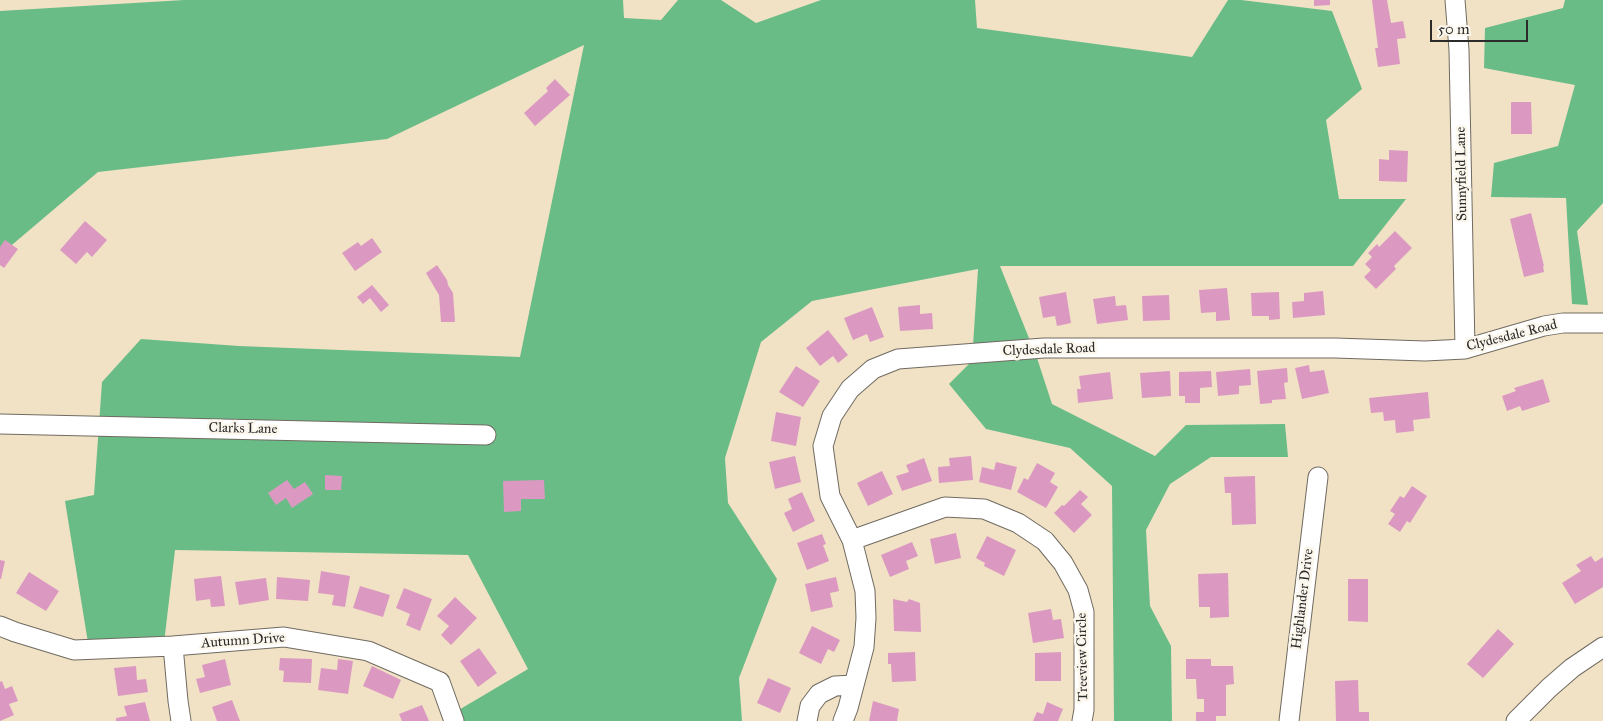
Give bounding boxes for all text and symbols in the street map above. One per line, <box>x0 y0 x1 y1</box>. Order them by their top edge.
scale bar <box>1433 10 1530 42</box>
text: 50 m <box>1438 20 1470 38</box>
street label: Sunnyfield Lane <box>1453 127 1471 221</box>
street label: Clydesdale Road <box>1465 317 1559 355</box>
street label: Clydesdale Road <box>1002 340 1096 360</box>
street label: Clarks Lane <box>209 420 277 438</box>
street label: Highlander Drive <box>1289 548 1317 650</box>
street label: Treeview Circle <box>1074 613 1092 701</box>
street label: Autumn Drive <box>201 630 285 652</box>

